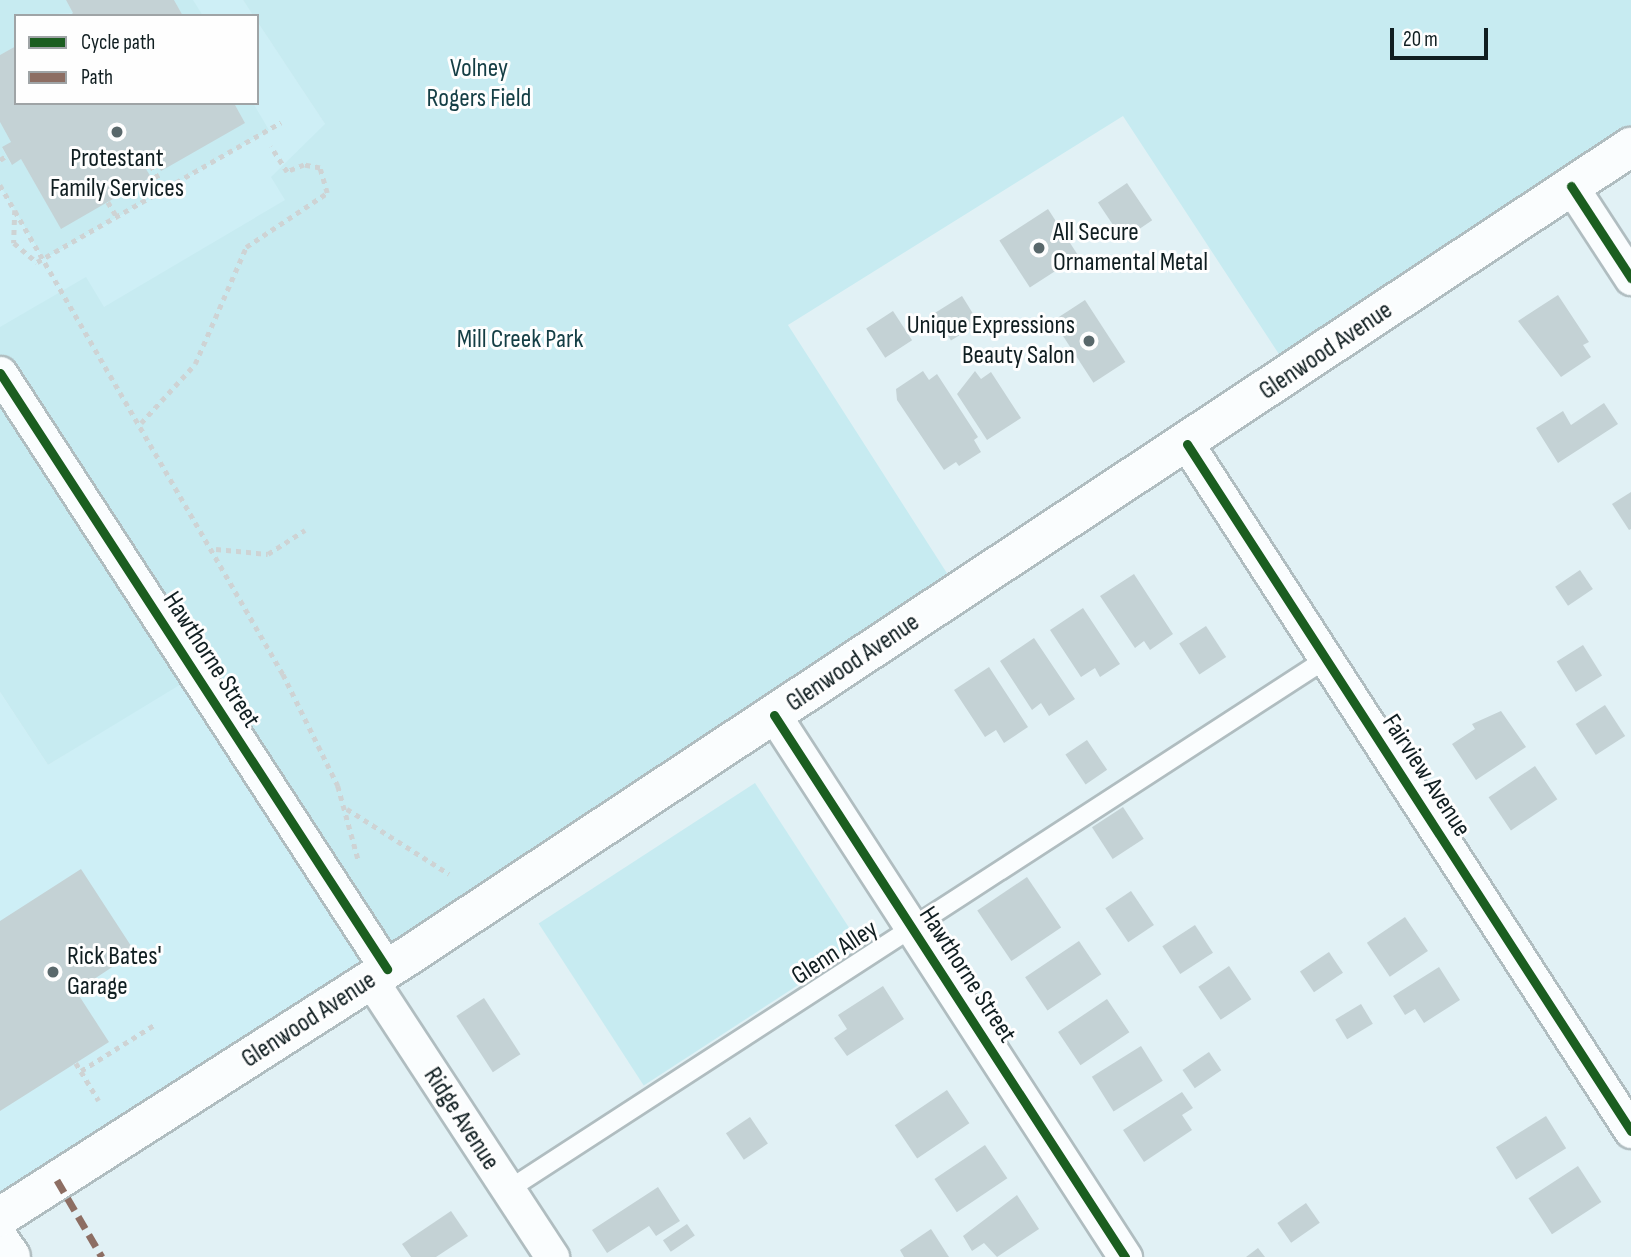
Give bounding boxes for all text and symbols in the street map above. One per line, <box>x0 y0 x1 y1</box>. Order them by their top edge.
legend <box>14 14 259 105</box>
scale bar <box>1393 14 1491 58</box>
text: 20 m <box>1403 27 1438 52</box>
text: Cycle path <box>81 30 155 55</box>
park label: Volney Rogers Field <box>427 53 531 114</box>
text: Path <box>81 65 113 90</box>
marker: Protestant Family Services <box>109 124 125 140</box>
place label: Protestant Family Services <box>50 143 184 204</box>
place label: All Secure Ornamental Metal <box>1053 217 1208 278</box>
marker: All Secure Ornamental Metal <box>1031 240 1047 256</box>
street label: Glenwood Avenue <box>1253 295 1399 407</box>
place label: Unique Expressions Beauty Salon <box>907 310 1075 372</box>
park label: Mill Creek Park <box>457 324 583 356</box>
marker: Unique Expressions Beauty Salon <box>1081 333 1097 349</box>
street label: Hawthorne Street <box>156 586 266 734</box>
street label: Glenwood Avenue <box>780 607 926 719</box>
street label: Fairview Avenue <box>1375 709 1477 843</box>
street label: Hawthorne Street <box>912 901 1022 1049</box>
street label: Glenn Alley <box>786 914 884 992</box>
place label: Rick Bates' Garage <box>67 941 162 1002</box>
marker: Rick Bates' Garage <box>45 964 61 980</box>
street label: Glenwood Avenue <box>236 965 382 1075</box>
street label: Ridge Avenue <box>416 1062 506 1176</box>

